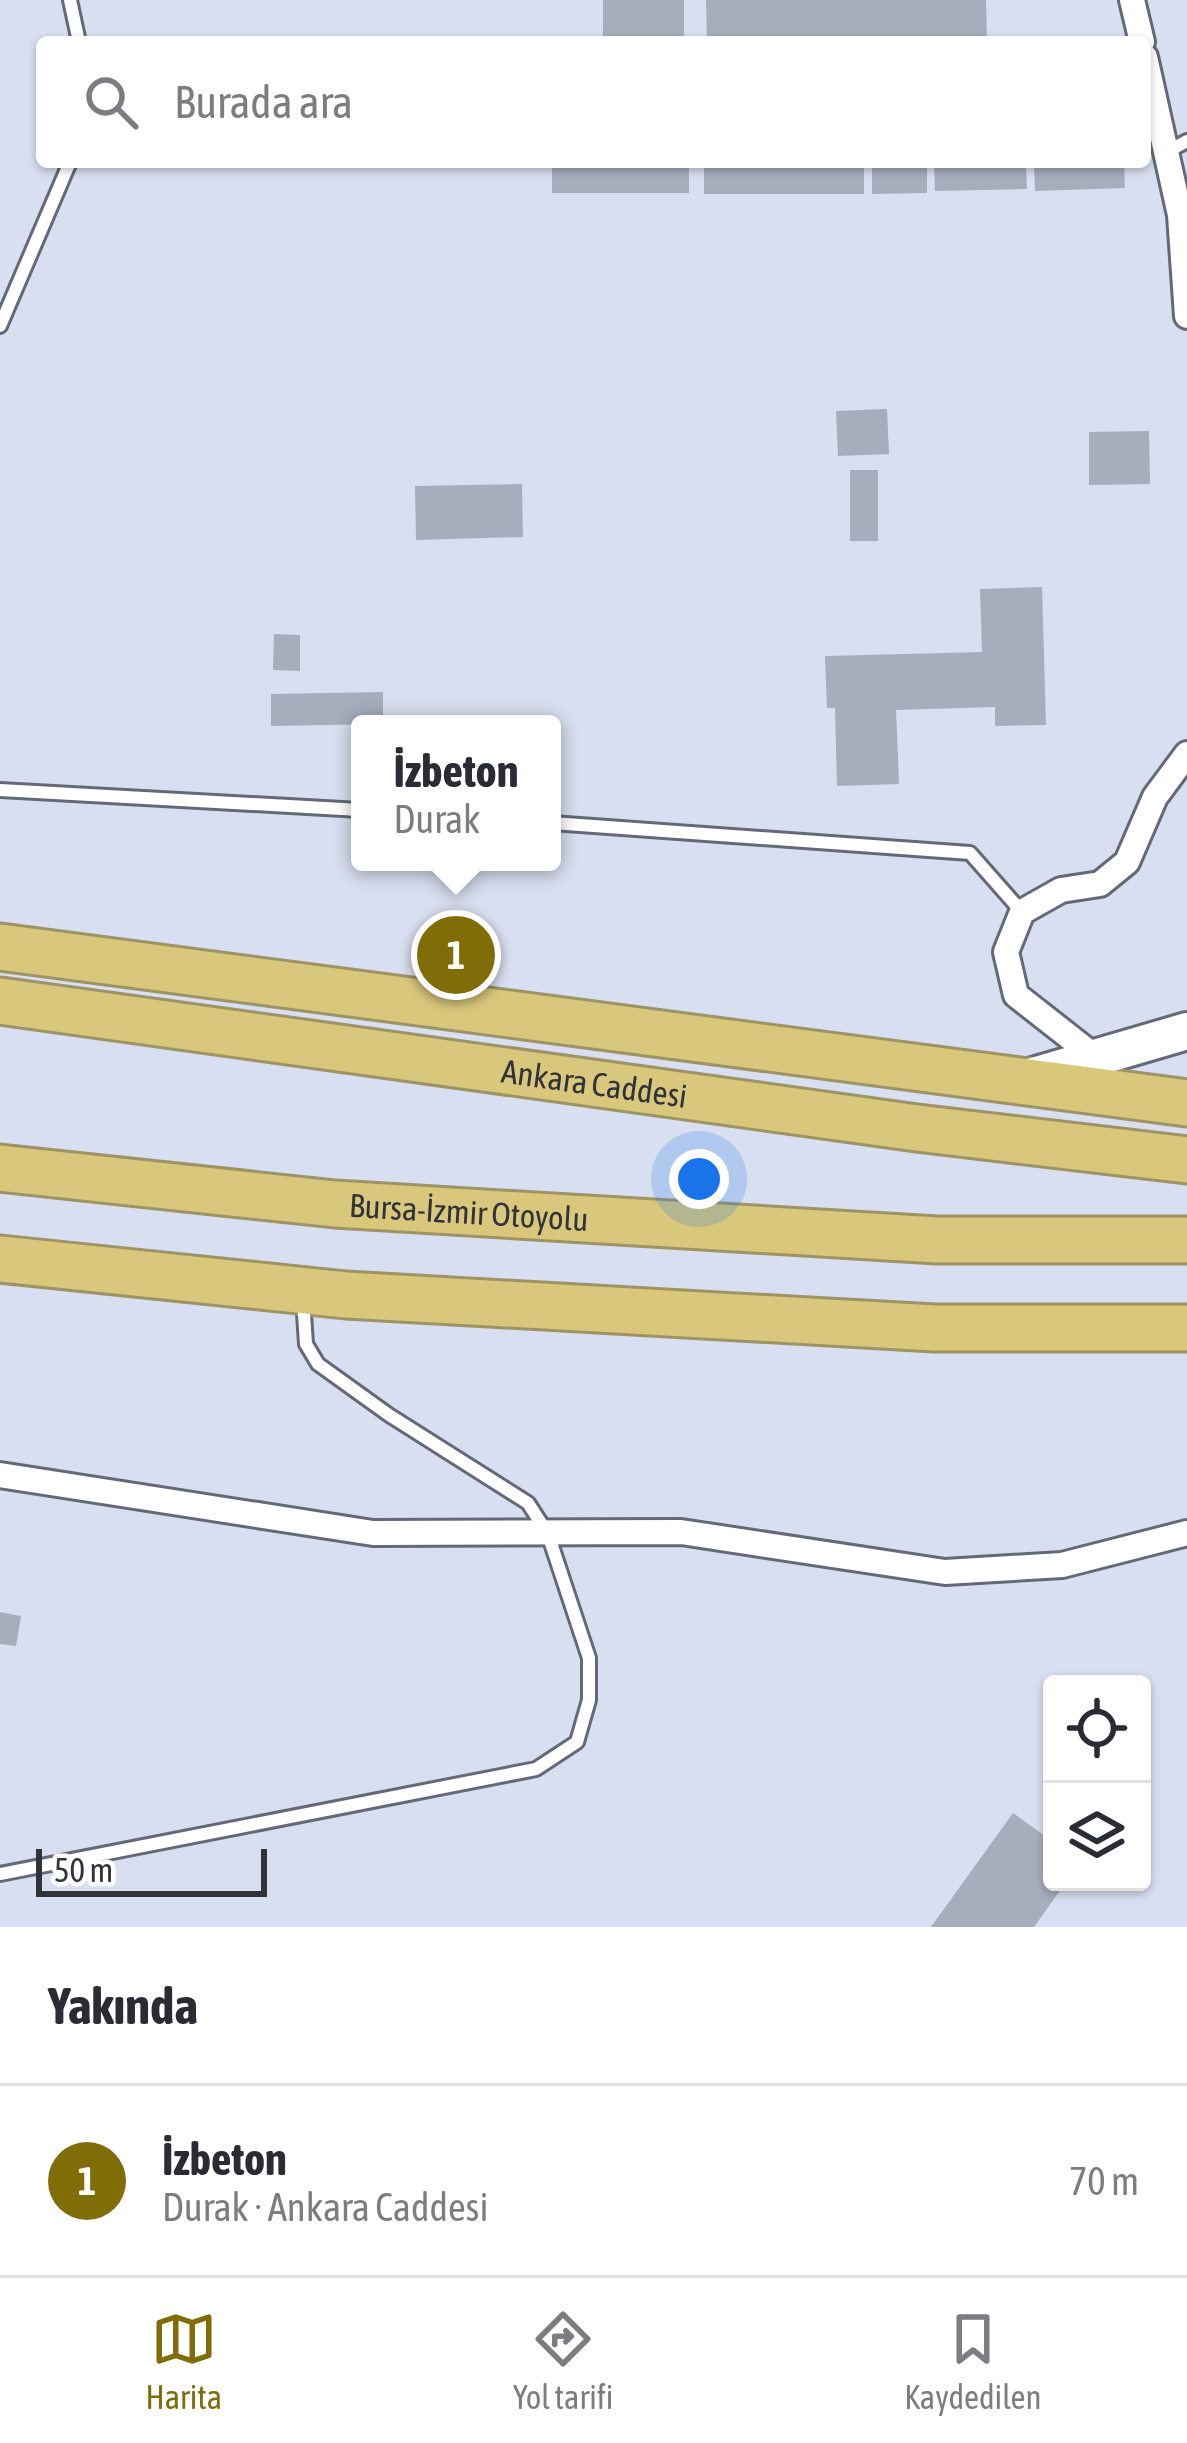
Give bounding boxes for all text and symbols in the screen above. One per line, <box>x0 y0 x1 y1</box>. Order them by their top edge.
search box <box>36 36 1151 168</box>
icon: search <box>78 69 144 135</box>
text: Burada ara <box>174 76 353 128</box>
popup <box>351 715 561 871</box>
text: İzbeton <box>394 745 518 797</box>
text: Durak <box>394 797 480 841</box>
pin: 1 <box>417 910 495 1000</box>
street label: Ankara Caddesi <box>499 1052 689 1115</box>
your location <box>669 1149 729 1209</box>
street label: Bursa-İzmir Otoyolu <box>348 1186 590 1238</box>
map controls <box>1043 1675 1151 1891</box>
button: locate <box>1043 1675 1151 1783</box>
button: layers <box>1043 1783 1151 1891</box>
scale bar <box>36 1843 267 1896</box>
text: 50 m <box>54 1851 113 1889</box>
text: Yakında <box>48 1976 198 2035</box>
text: İzbeton <box>162 2133 287 2185</box>
text: 1 <box>78 2159 96 2203</box>
text: 70 m <box>1069 2159 1139 2203</box>
text: Durak · Ankara Caddesi <box>162 2185 488 2229</box>
tab: Harita <box>145 2306 222 2416</box>
tab: Yol tarifi <box>513 2306 613 2416</box>
tab: Kaydedilen <box>904 2306 1042 2416</box>

